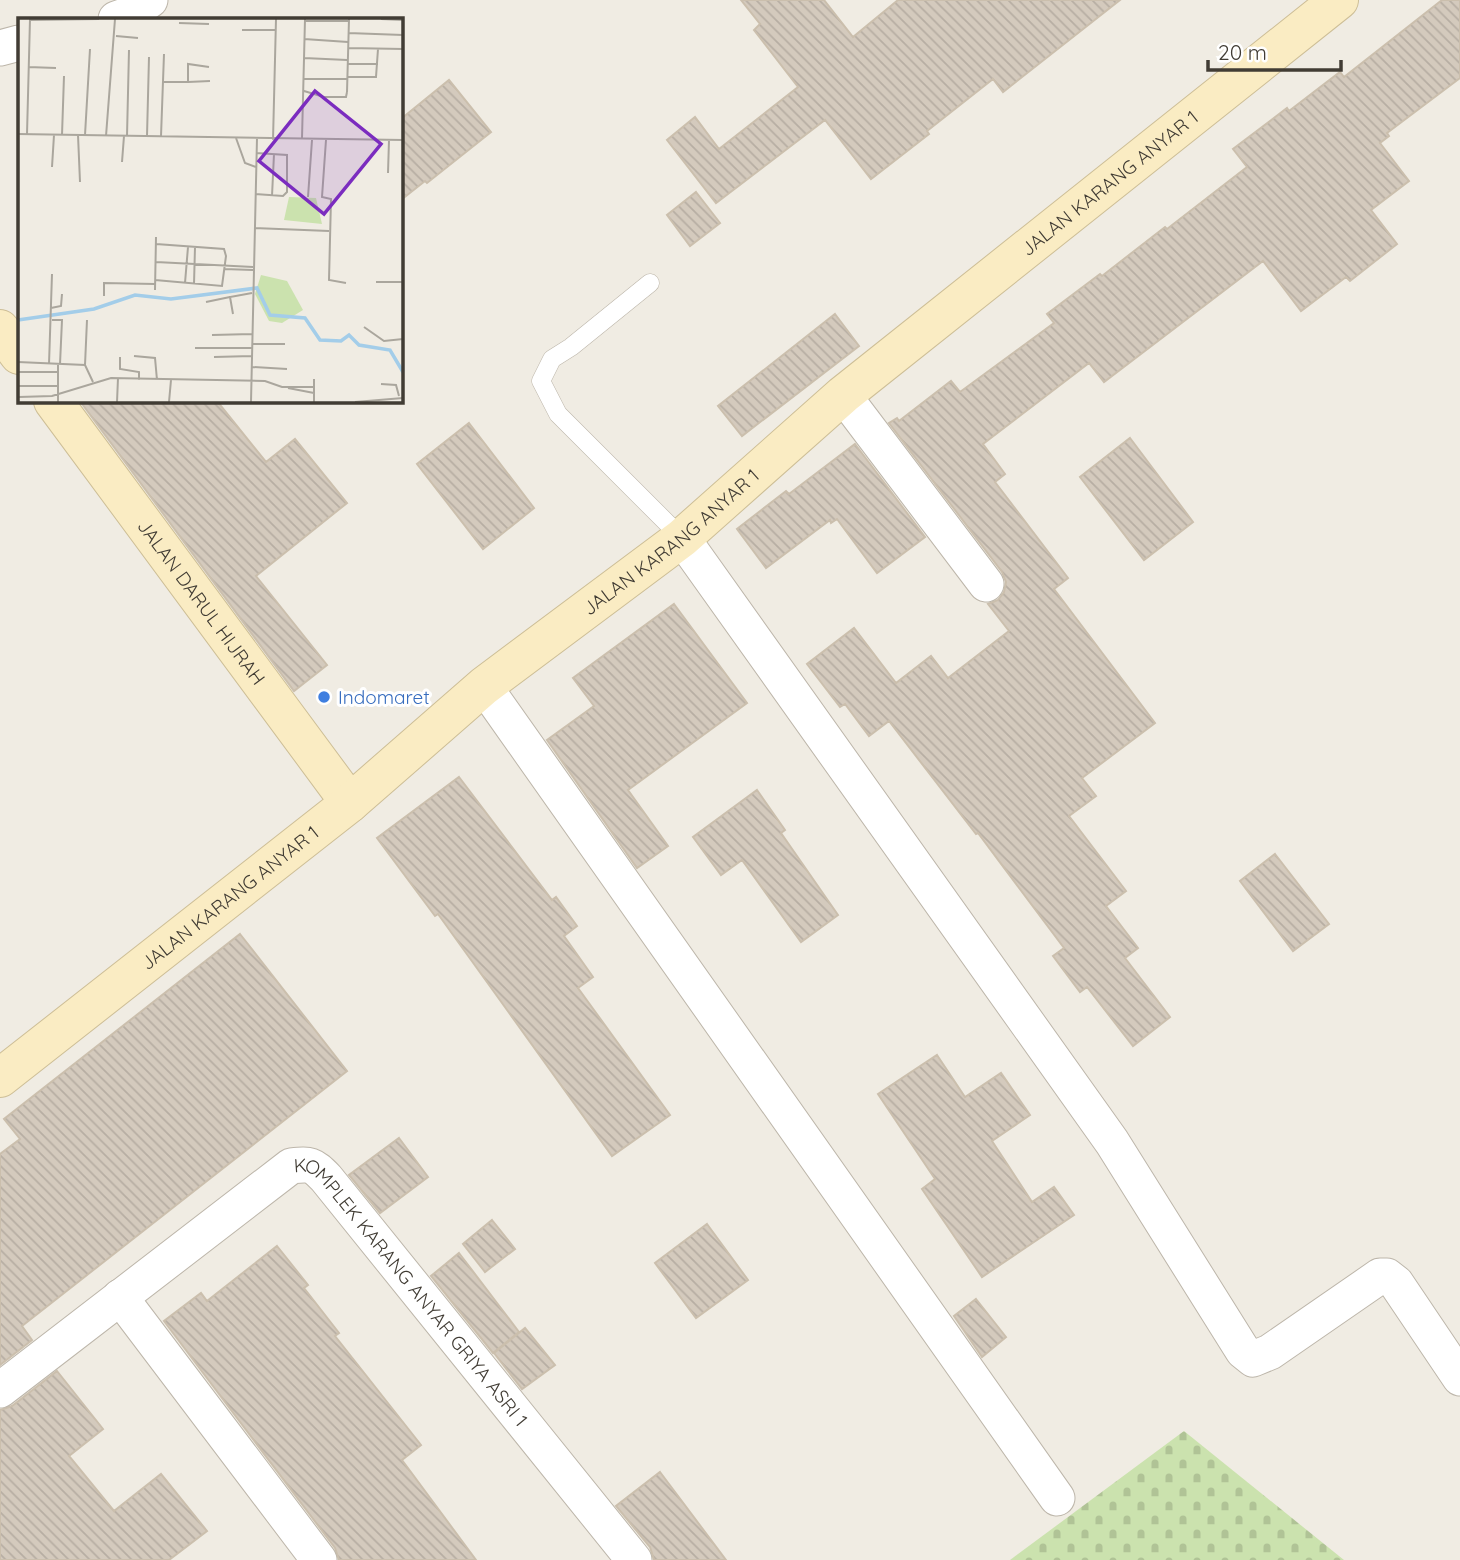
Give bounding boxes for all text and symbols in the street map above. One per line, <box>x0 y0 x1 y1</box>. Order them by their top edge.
inset map <box>18 18 402 402</box>
scale bar <box>1208 28 1341 72</box>
text: 20 m <box>1218 39 1267 65</box>
street label: JALAN KARANG ANYAR 1 <box>1016 105 1203 261</box>
street label: JALAN KARANG ANYAR 1 <box>578 463 764 620</box>
street label: JALAN DARUL HIJRAH <box>133 515 271 690</box>
place label: Indomaret <box>338 685 430 709</box>
marker: Indomaret <box>316 689 332 705</box>
street label: JALAN KARANG ANYAR 1 <box>136 820 323 975</box>
street label: KOMPLEK KARANG ANYAR GRIYA ASRI 1 <box>293 1153 533 1431</box>

